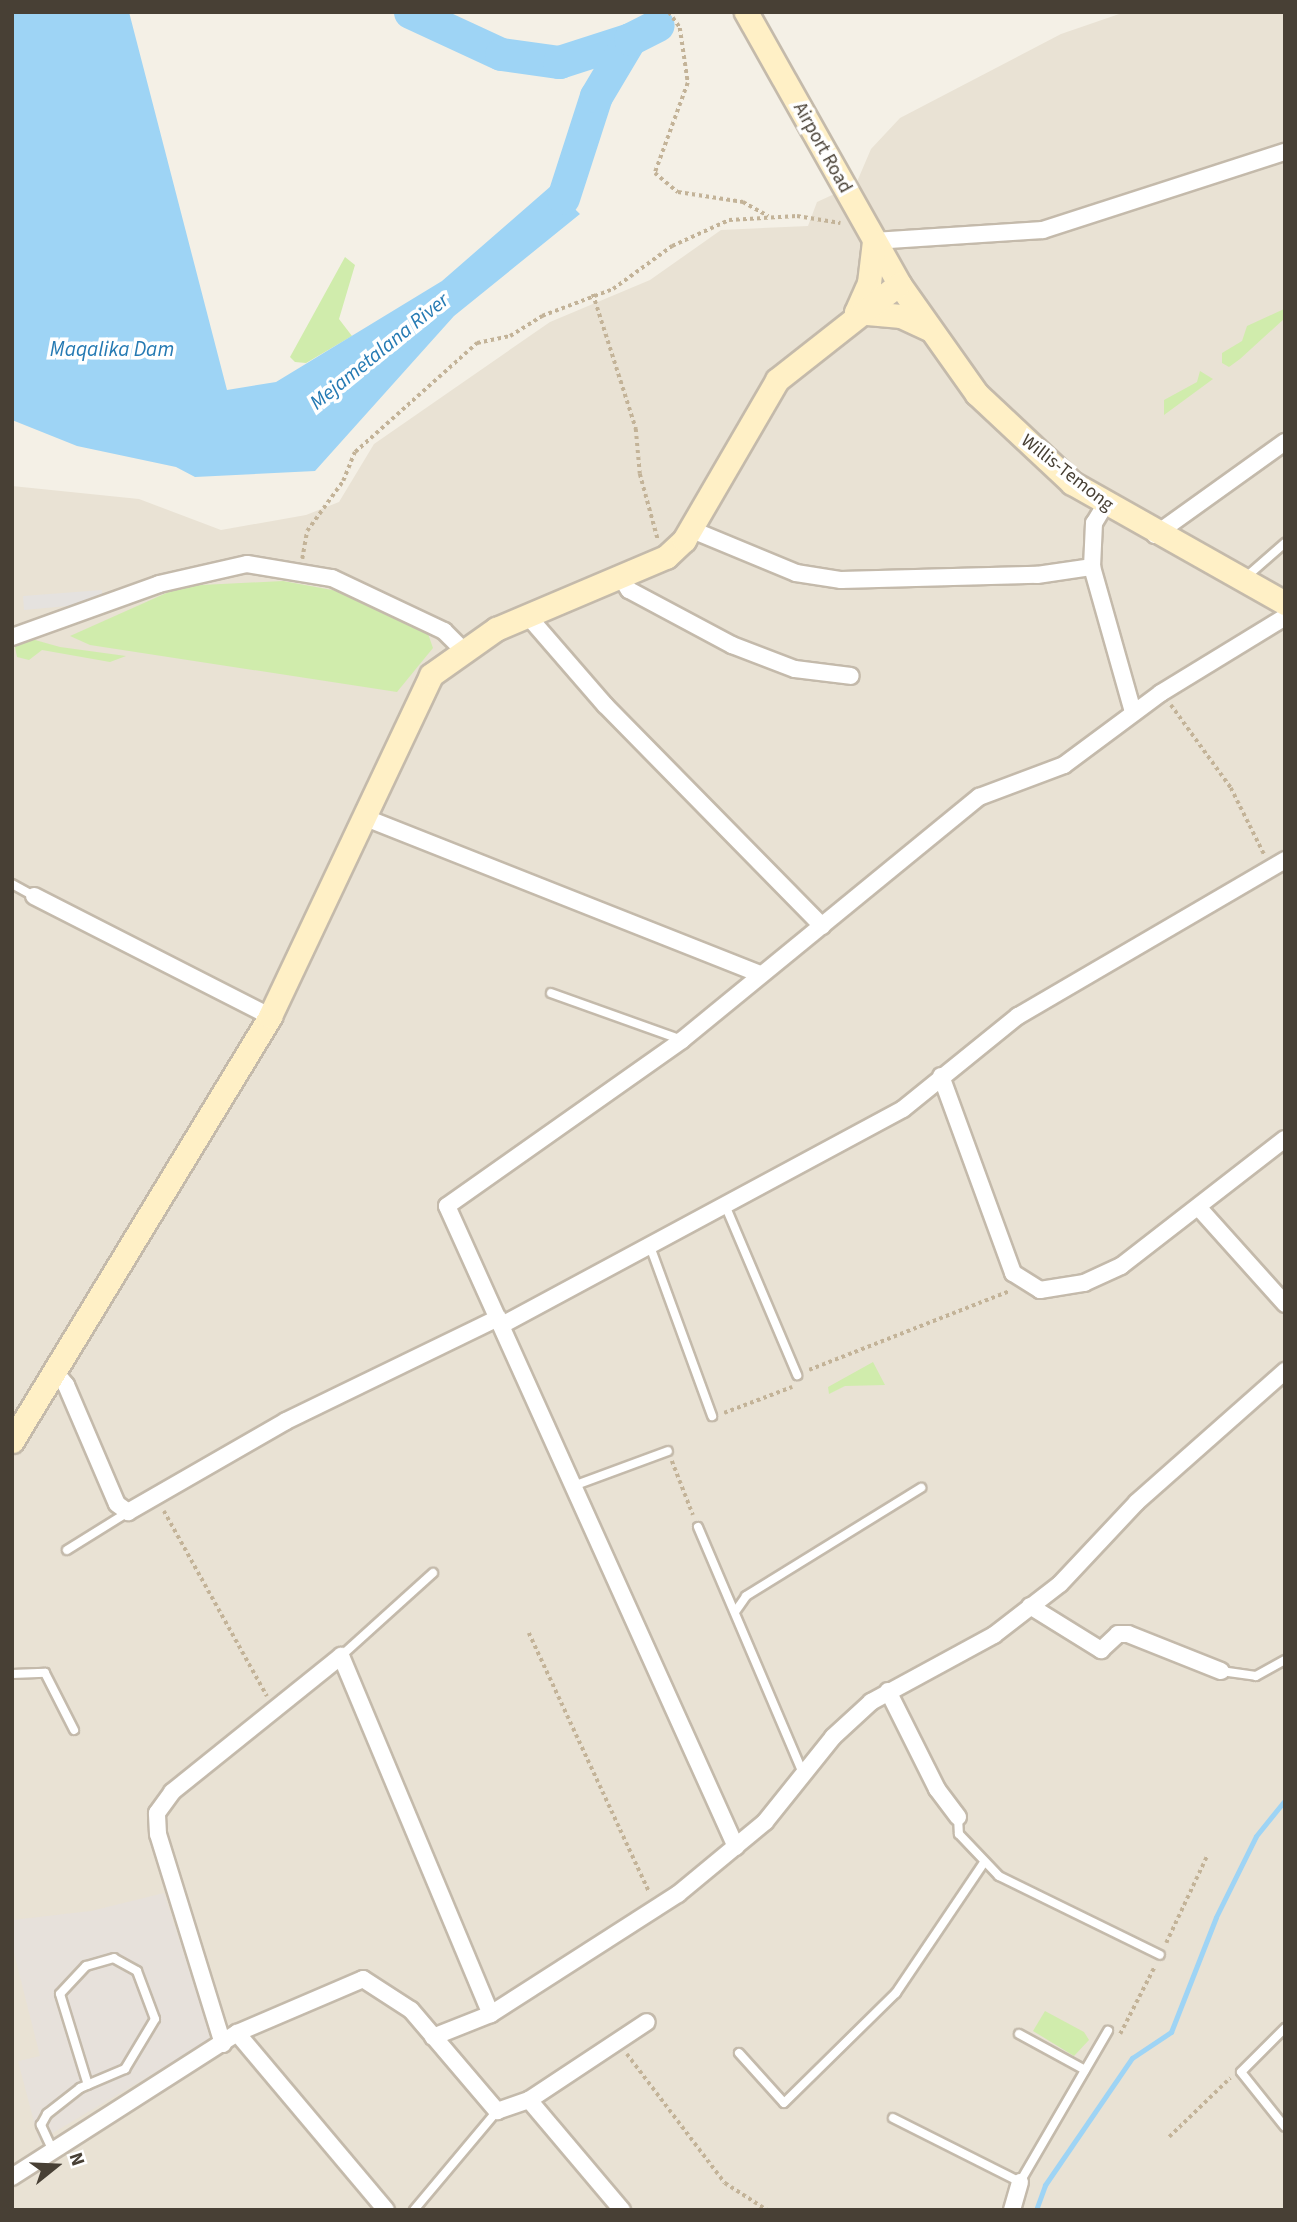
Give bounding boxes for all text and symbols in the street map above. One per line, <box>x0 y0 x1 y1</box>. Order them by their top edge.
street label: Airport Road <box>788 99 856 197</box>
water label: Mejametalana River <box>304 287 454 415</box>
water label: Maqalika Dam <box>50 336 174 362</box>
street label: Willis-Temong <box>1016 430 1118 516</box>
north arrow <box>21 2131 91 2201</box>
text: N <box>62 2149 91 2170</box>

